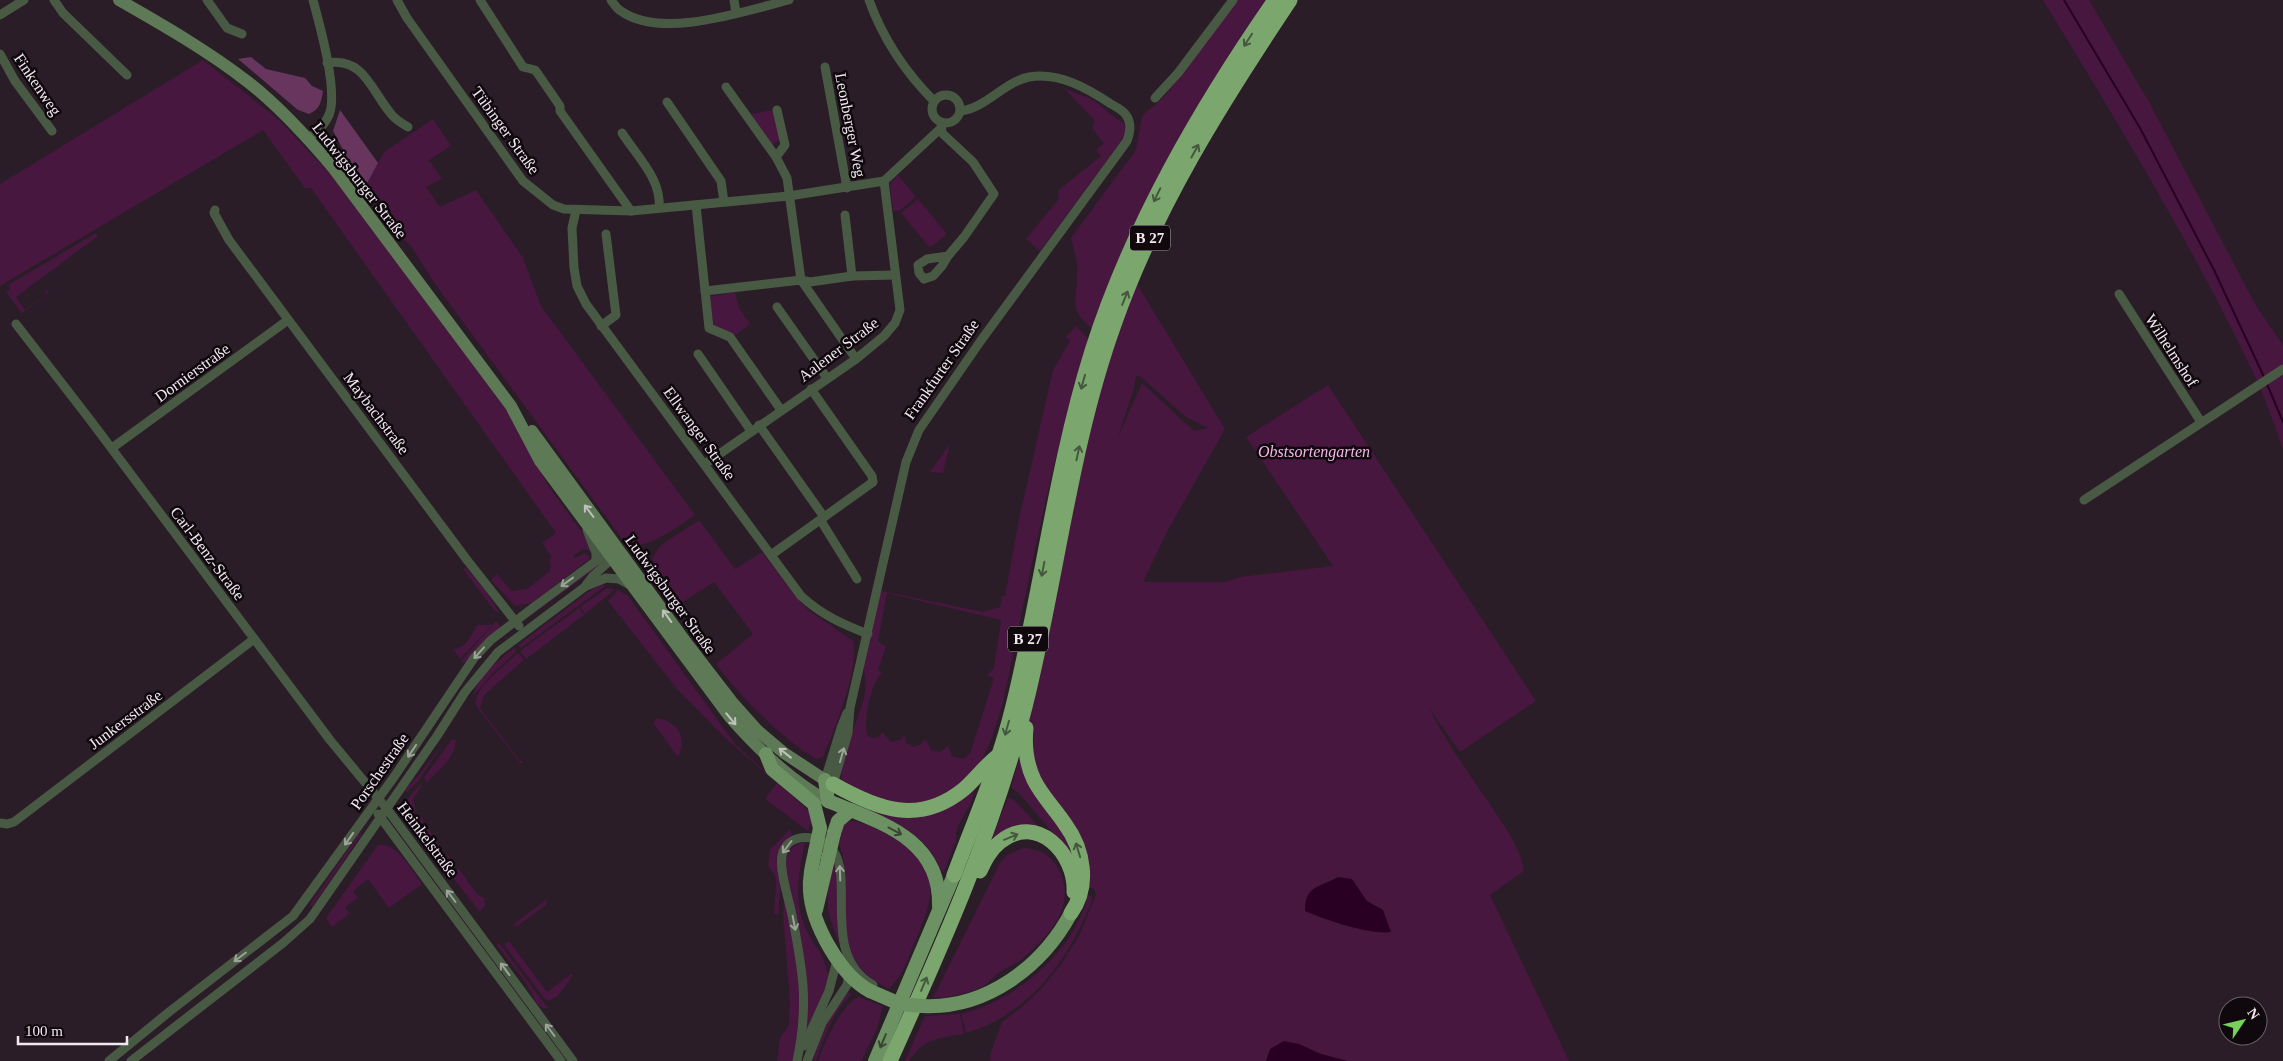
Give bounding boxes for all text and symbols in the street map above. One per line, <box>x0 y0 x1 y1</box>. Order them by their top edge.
one-way arrow <box>1243 33 1253 47</box>
street label: Finkenweg <box>10 50 65 119</box>
street label: Leonberger Weg <box>831 71 869 179</box>
street label: Tübinger Straße <box>467 83 543 178</box>
street label: Ludwigsburger Straße <box>308 119 410 242</box>
one-way arrow <box>1190 144 1200 159</box>
one-way arrow <box>1152 188 1162 203</box>
road number: B 27 <box>1130 226 1170 250</box>
one-way arrow <box>1121 290 1130 305</box>
street label: Wilhelmshof <box>2142 311 2202 390</box>
street label: Aalener Straße <box>795 314 882 385</box>
street label: Frankfurter Straße <box>901 316 982 422</box>
street label: Dornierstraße <box>152 340 233 405</box>
street label: Maybachstraße <box>340 369 413 458</box>
one-way arrow <box>1078 373 1088 389</box>
street label: Ellwanger Straße <box>659 384 739 484</box>
park label: Obstsortengarten <box>1258 443 1370 461</box>
one-way arrow <box>1074 445 1083 461</box>
street label: Carl-Benz-Straße <box>167 503 248 603</box>
one-way arrow <box>584 505 595 518</box>
street label: Ludwigsburger Straße <box>621 532 719 657</box>
one-way arrow <box>1038 561 1047 577</box>
one-way arrow <box>561 577 575 587</box>
one-way arrow <box>662 609 672 623</box>
road number: B 27 <box>1008 626 1048 652</box>
one-way arrow <box>473 647 485 660</box>
street label: Junkersstraße <box>85 686 165 752</box>
one-way arrow <box>726 712 737 725</box>
one-way arrow <box>1002 719 1011 735</box>
street label: Porschestraße <box>347 730 412 813</box>
one-way arrow <box>407 744 417 758</box>
one-way arrow <box>837 747 847 763</box>
one-way arrow <box>778 748 792 758</box>
street label: Heinkelstraße <box>394 799 461 880</box>
one-way arrow <box>888 826 902 836</box>
one-way arrow <box>1003 831 1018 841</box>
one-way arrow <box>344 832 354 846</box>
one-way arrow <box>782 840 792 854</box>
one-way arrow <box>1073 842 1083 858</box>
one-way arrow <box>835 865 845 881</box>
one-way arrow <box>446 889 456 903</box>
one-way arrow <box>790 915 799 931</box>
one-way arrow <box>234 952 247 963</box>
one-way arrow <box>500 962 510 976</box>
one-way arrow <box>920 977 929 992</box>
north arrow <box>2218 996 2268 1046</box>
text: N <box>2244 1005 2262 1022</box>
scale bar <box>18 1014 126 1046</box>
text: 100 m <box>25 1023 63 1039</box>
one-way arrow <box>545 1023 555 1037</box>
one-way arrow <box>878 1033 888 1048</box>

